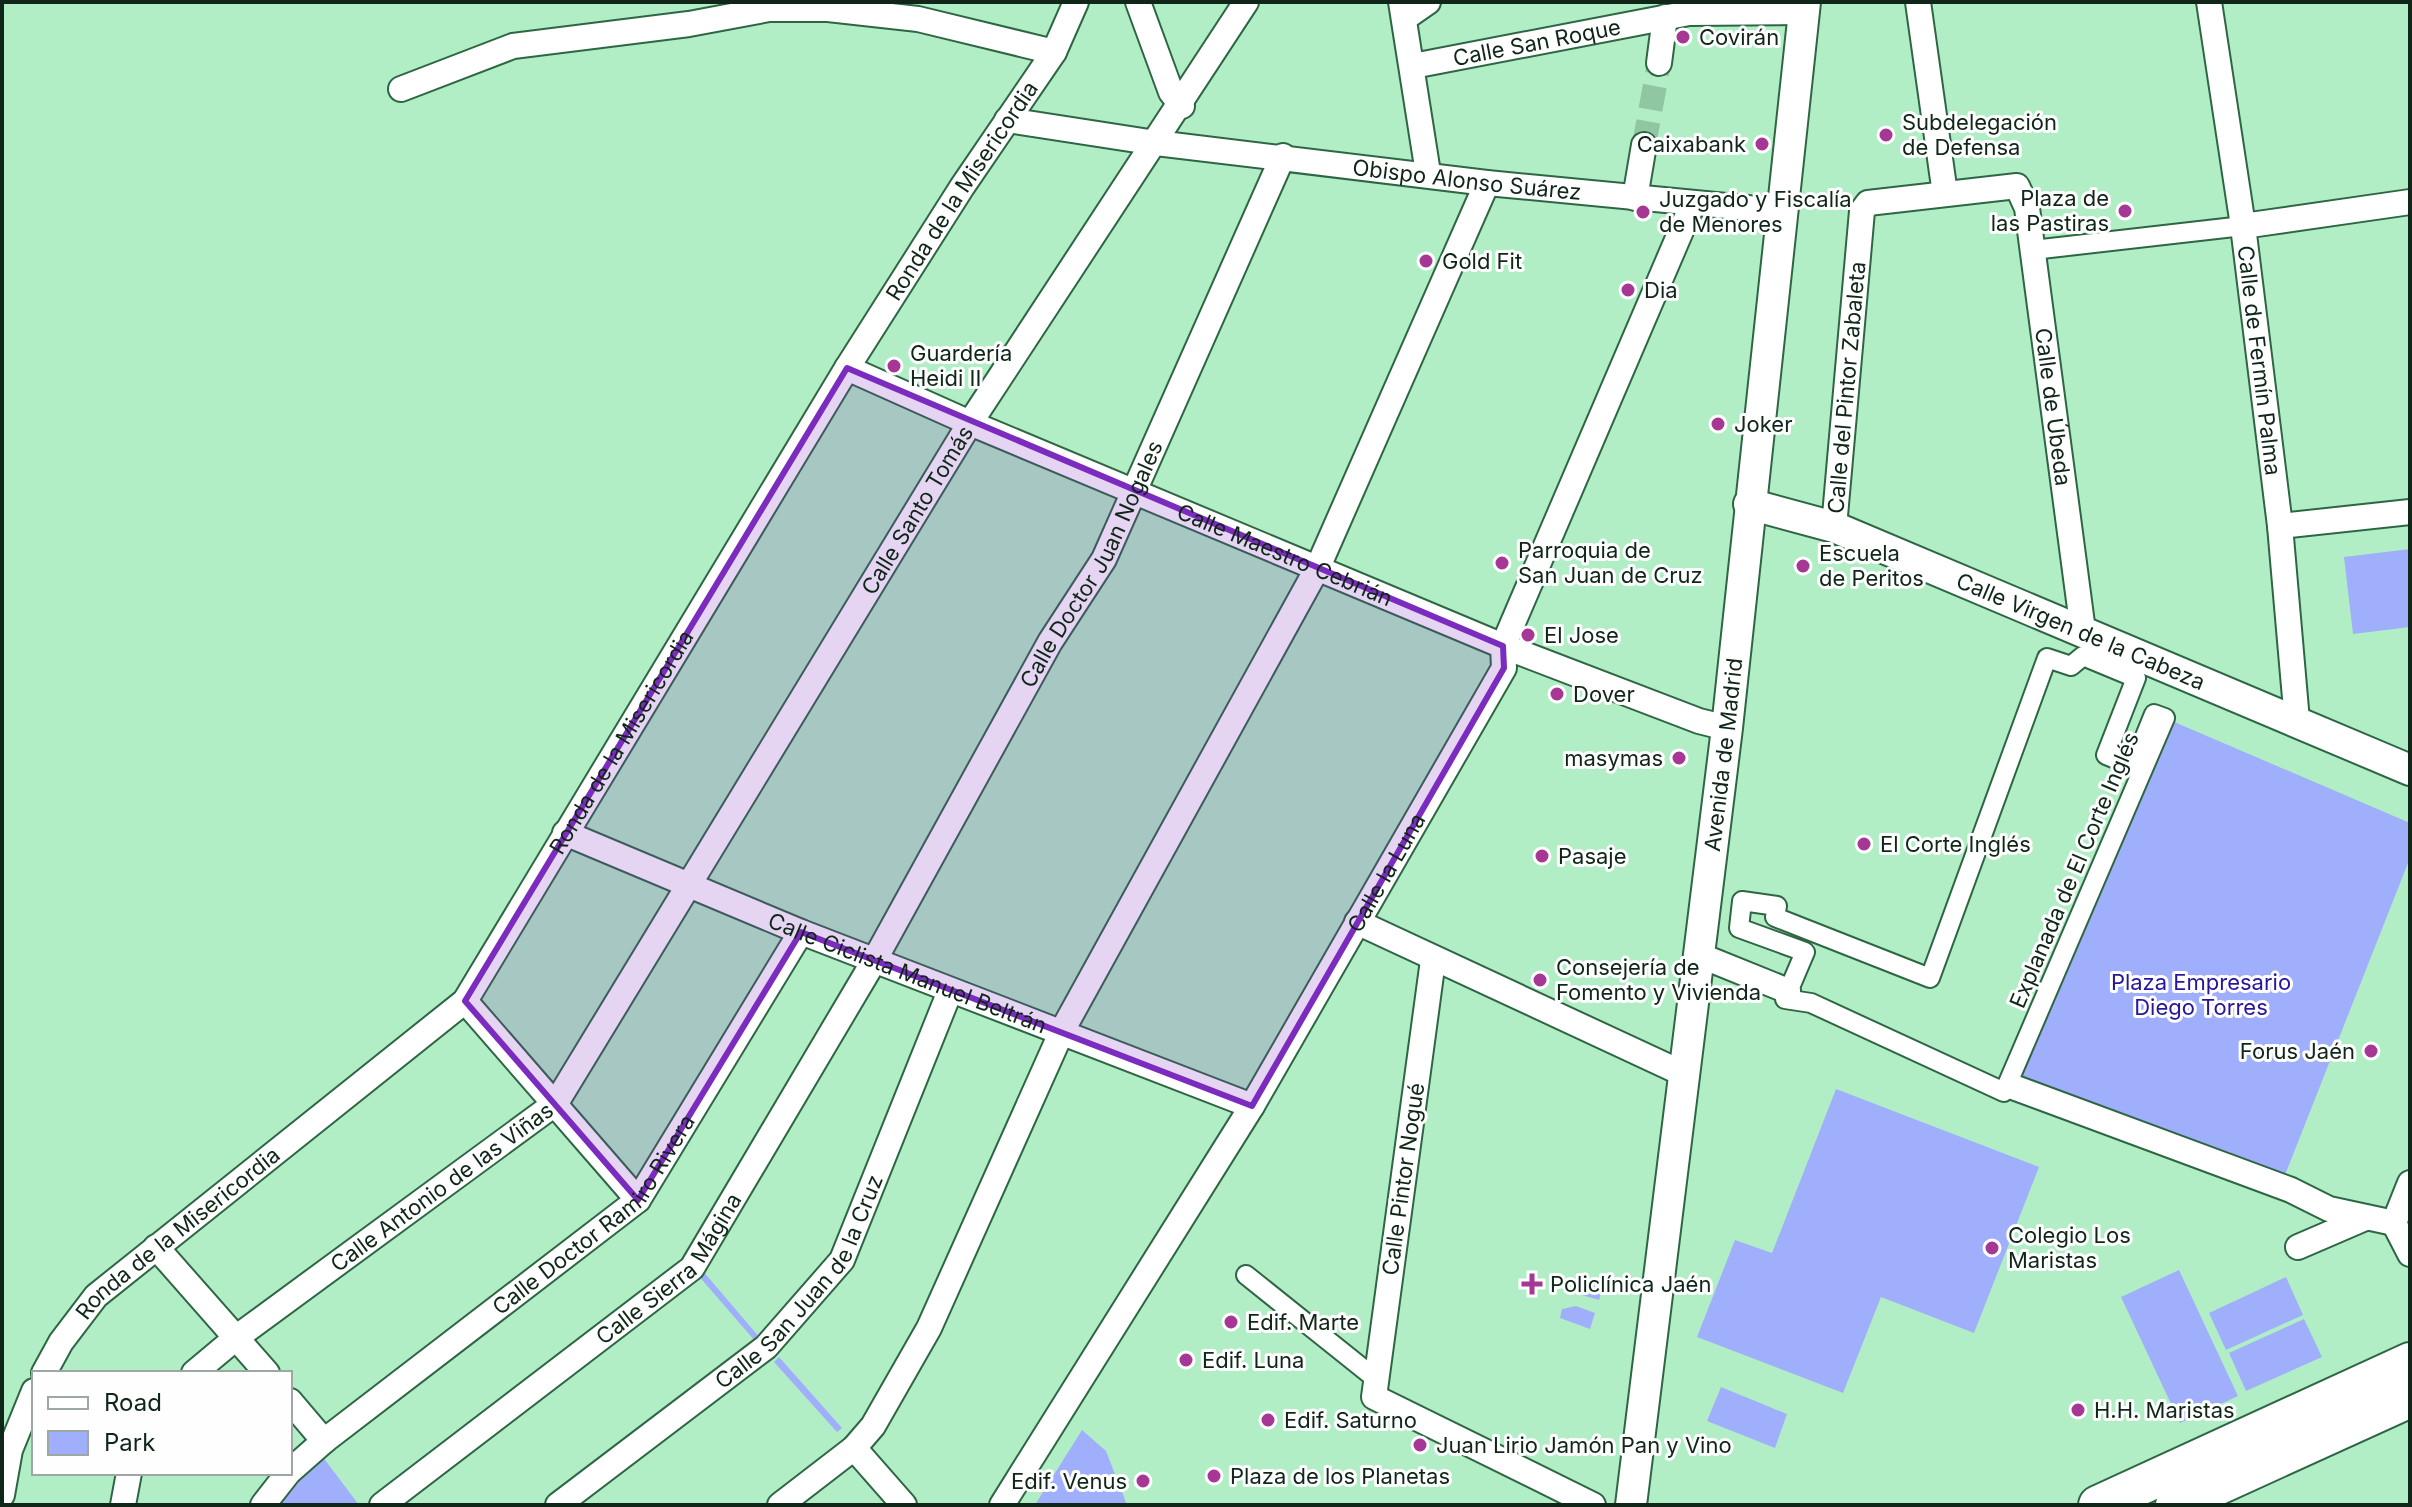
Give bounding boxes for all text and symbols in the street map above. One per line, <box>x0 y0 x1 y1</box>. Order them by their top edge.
street label: Calle San Roque <box>1451 13 1623 71</box>
place label: Covirán <box>1699 24 1779 50</box>
marker: Covirán <box>1674 28 1692 46</box>
street label: Ronda de la Misericordia <box>880 76 1043 305</box>
place label: Subdelegación de Defensa <box>1902 109 2057 160</box>
marker: Subdelegación de Defensa <box>1877 126 1895 144</box>
place label: Caixabank <box>1637 131 1746 157</box>
marker: Caixabank <box>1753 135 1771 153</box>
street label: Obispo Alonso Suárez <box>1351 154 1583 205</box>
place label: Plaza de las Pastiras <box>1991 185 2109 236</box>
place label: Juzgado y Fiscalía de Menores <box>1659 186 1852 237</box>
marker: Plaza de las Pastiras <box>2116 202 2134 220</box>
marker: Juzgado y Fiscalía de Menores <box>1634 203 1652 221</box>
street label: Calle de Fermín Palma <box>2233 244 2287 477</box>
place label: Gold Fit <box>1442 248 1522 274</box>
marker: Gold Fit <box>1417 252 1435 270</box>
street label: Calle del Pintor Zabaleta <box>1822 260 1870 515</box>
place label: Dia <box>1644 277 1678 303</box>
marker: Dia <box>1619 281 1637 299</box>
street label: Calle de Úbeda <box>2030 326 2077 487</box>
place label: Guardería Heidi II <box>910 340 1012 391</box>
marker: Guardería Heidi II <box>885 357 903 375</box>
place label: Joker <box>1734 411 1792 437</box>
marker: Joker <box>1709 415 1727 433</box>
street label: Calle Santo Tomás <box>856 421 978 599</box>
street label: Calle Doctor Juan Nogales <box>1014 437 1168 692</box>
street label: Calle Maestro Cebrián <box>1173 498 1396 611</box>
place label: Parroquia de San Juan de Cruz <box>1518 537 1703 588</box>
place label: Escuela de Peritos <box>1819 540 1924 591</box>
marker: Parroquia de San Juan de Cruz <box>1493 554 1511 572</box>
marker: Escuela de Peritos <box>1794 557 1812 575</box>
street label: Calle Virgen de la Cabeza <box>1953 567 2209 695</box>
place label: El Jose <box>1544 622 1619 648</box>
street label: Ronda de la Misericordia <box>544 625 699 859</box>
marker: El Jose <box>1519 626 1537 644</box>
street label: Avenida de Madrid <box>1699 657 1747 853</box>
place label: Dover <box>1573 681 1635 707</box>
marker: Dover <box>1548 685 1566 703</box>
street label: Explanada de El Corte Inglés <box>2004 728 2144 1012</box>
place label: masymas <box>1564 745 1663 771</box>
marker: masymas <box>1670 749 1688 767</box>
street label: Calle la Luna <box>1342 809 1431 937</box>
place label: El Corte Inglés <box>1880 831 2031 857</box>
marker: El Corte Inglés <box>1855 835 1873 853</box>
place label: Pasaje <box>1558 843 1627 869</box>
marker: Pasaje <box>1533 847 1551 865</box>
street label: Calle Ciclista Manuel Beltrán <box>764 907 1050 1039</box>
place label: Consejería de Fomento y Vivienda <box>1556 954 1761 1005</box>
park label: Plaza Empresario Diego Torres <box>2111 969 2291 1020</box>
marker: Consejería de Fomento y Vivienda <box>1531 971 1549 989</box>
place label: Forus Jaén <box>2240 1038 2355 1064</box>
marker: Forus Jaén <box>2362 1042 2380 1060</box>
street label: Calle Pintor Nogué <box>1377 1081 1429 1277</box>
street label: Calle Antonio de las Viñas <box>325 1097 558 1277</box>
street label: Calle Doctor Ramiro Rivera <box>487 1110 700 1320</box>
street label: Ronda de la Misericordia <box>70 1141 285 1324</box>
street label: Calle San Juan de la Cruz <box>710 1171 888 1394</box>
street label: Calle Sierra Mágina <box>591 1188 746 1350</box>
place label: Colegio Los Maristas <box>2008 1222 2131 1273</box>
marker: Colegio Los Maristas <box>1983 1239 2001 1257</box>
place label: Policlínica Jaén <box>1550 1271 1711 1297</box>
marker: Policlínica Jaén <box>1521 1273 1543 1295</box>
place label: Edif. Marte <box>1247 1309 1359 1335</box>
marker: Edif. Marte <box>1222 1313 1240 1331</box>
place label: Edif. Luna <box>1202 1347 1304 1373</box>
marker: Edif. Luna <box>1177 1351 1195 1369</box>
legend <box>32 1371 292 1475</box>
text: Road <box>104 1388 162 1417</box>
place label: H.H. Maristas <box>2094 1397 2235 1423</box>
marker: H.H. Maristas <box>2069 1401 2087 1419</box>
place label: Edif. Saturno <box>1284 1407 1417 1433</box>
marker: Edif. Saturno <box>1259 1411 1277 1429</box>
text: Park <box>104 1428 155 1457</box>
place label: Juan Lirio Jamón Pan y Vino <box>1436 1432 1732 1458</box>
marker: Juan Lirio Jamón Pan y Vino <box>1411 1436 1429 1454</box>
place label: Plaza de los Planetas <box>1230 1463 1450 1489</box>
marker: Plaza de los Planetas <box>1205 1467 1223 1485</box>
place label: Edif. Venus <box>1011 1468 1127 1494</box>
marker: Edif. Venus <box>1134 1472 1152 1490</box>

